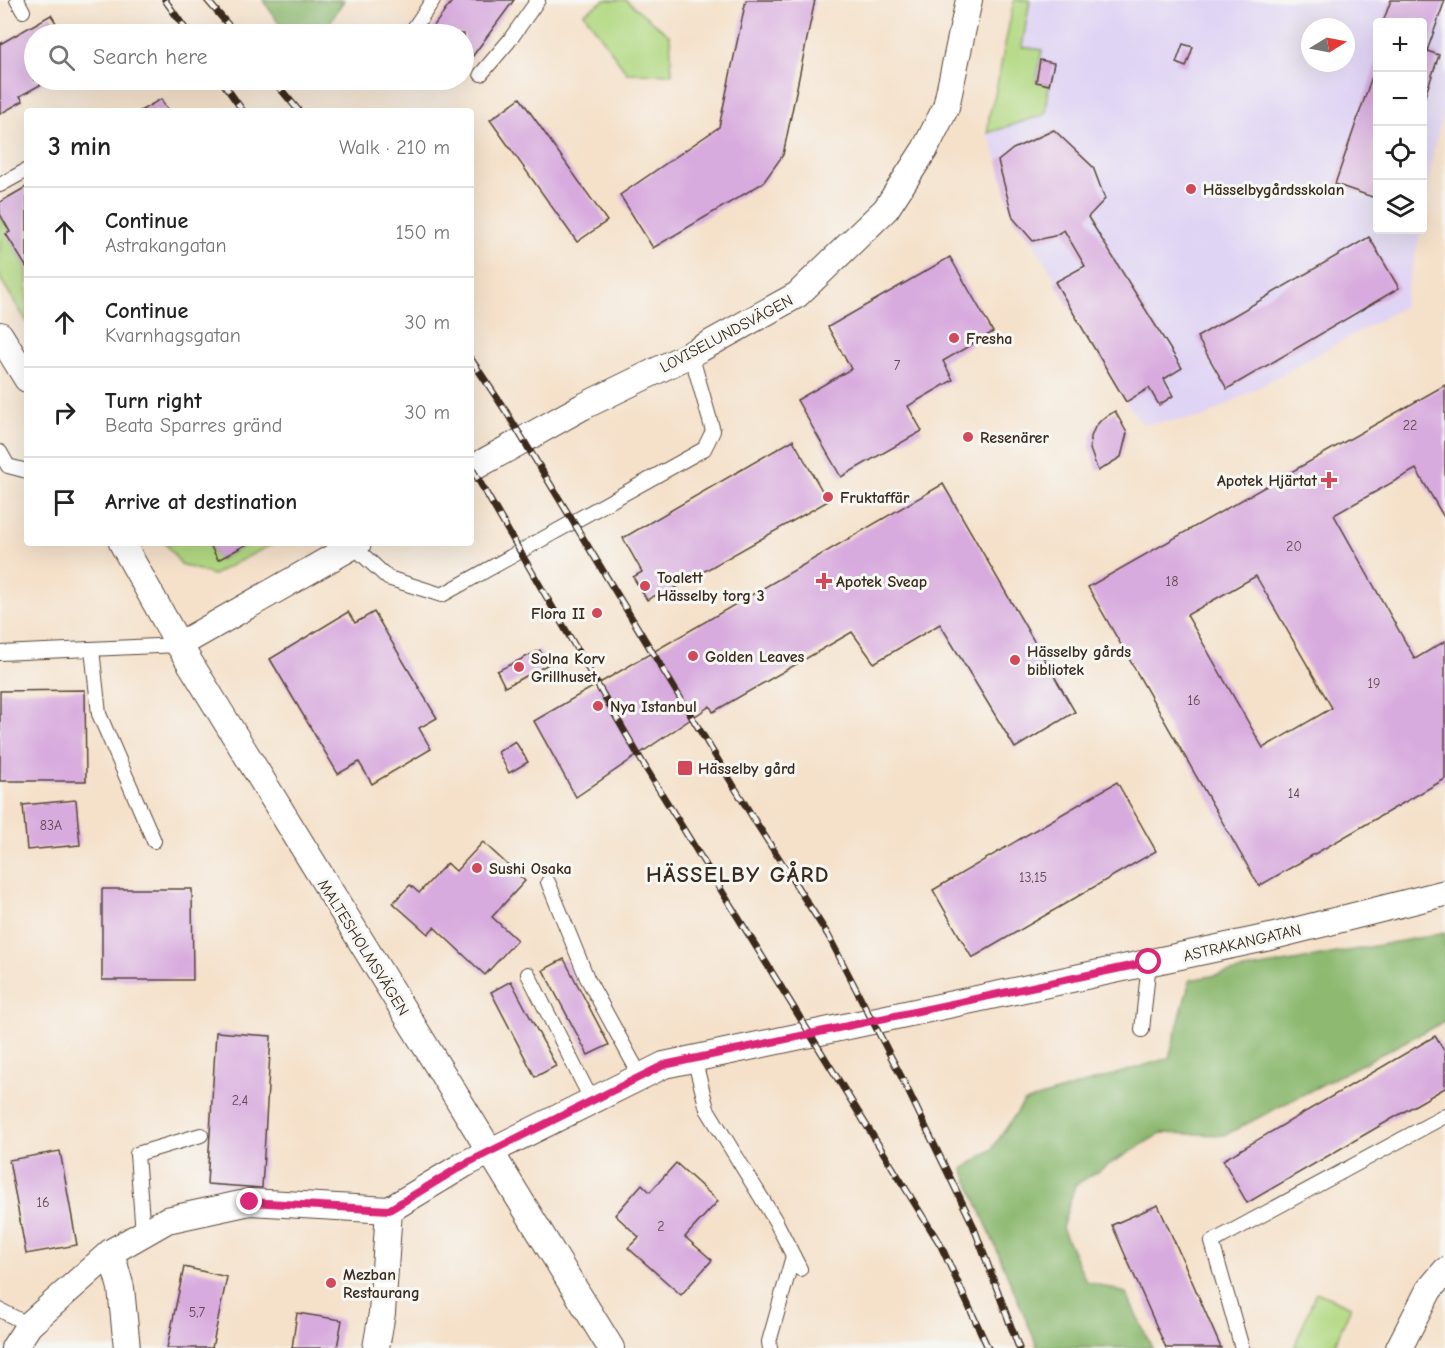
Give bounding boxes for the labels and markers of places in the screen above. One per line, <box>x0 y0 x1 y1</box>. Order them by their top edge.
place label: Hässelbygårdsskolan <box>1203 181 1344 199</box>
marker: Hässelbygårdsskolan <box>1184 182 1198 196</box>
place label: Fresha <box>966 330 1013 348</box>
marker: Fresha <box>947 331 961 345</box>
place label: Resenärer <box>980 429 1049 447</box>
marker: Resenärer <box>961 430 975 444</box>
place label: Apotek Hjärtat <box>1217 472 1318 490</box>
marker: Apotek Hjärtat <box>1322 473 1336 487</box>
place label: Fruktaffär <box>840 489 910 507</box>
marker: Fruktaffär <box>821 490 835 504</box>
place label: Toalett Hässelby torg 3 <box>657 569 765 605</box>
place label: Apotek Sveap <box>836 573 927 591</box>
marker: Apotek Sveap <box>817 574 831 588</box>
marker: Toalett Hässelby torg 3 <box>638 579 652 593</box>
place label: Flora II <box>531 605 585 623</box>
marker: Flora II <box>590 606 604 620</box>
place label: Hässelby gårds bibliotek <box>1027 643 1131 679</box>
place label: Golden Leaves <box>705 648 805 666</box>
marker: Golden Leaves <box>686 649 700 663</box>
place label: Solna Korv Grillhuset <box>531 650 605 686</box>
marker: Hässelby gårds bibliotek <box>1008 653 1022 667</box>
marker: Solna Korv Grillhuset <box>512 660 526 674</box>
place label: Nya Istanbul <box>610 698 697 716</box>
marker: Nya Istanbul <box>591 699 605 713</box>
marker: Hässelby gård <box>676 759 694 777</box>
place label: Hässelby gård <box>698 760 795 778</box>
place label: Sushi Osaka <box>489 860 572 878</box>
marker: Sushi Osaka <box>470 861 484 875</box>
place label: Mezban Restaurang <box>343 1266 420 1302</box>
marker: Mezban Restaurang <box>324 1276 338 1290</box>

